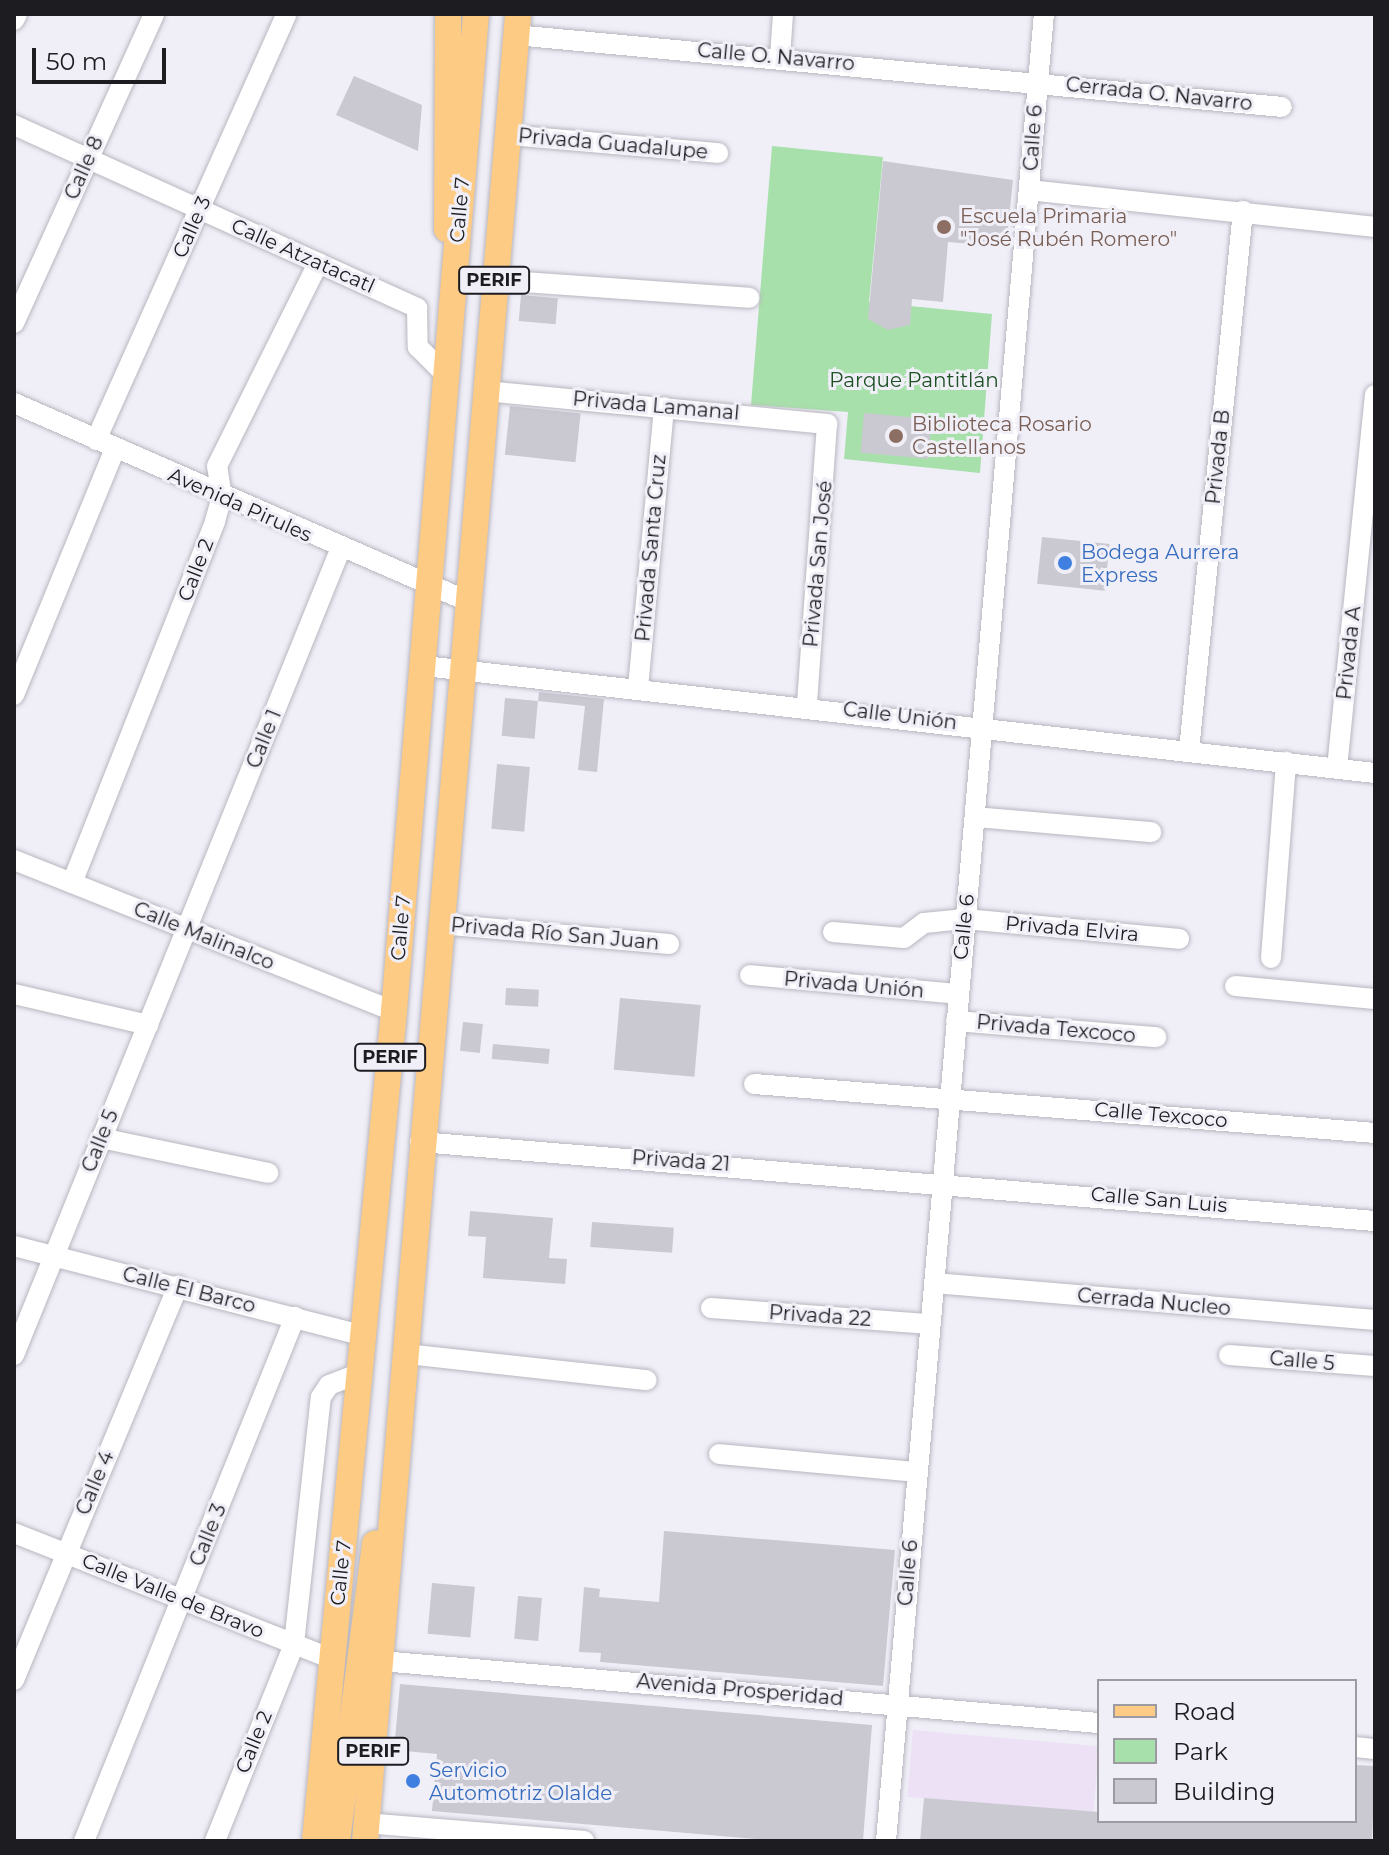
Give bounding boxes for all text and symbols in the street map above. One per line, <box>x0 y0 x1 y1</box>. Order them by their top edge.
scale bar <box>36 32 170 82</box>
street label: Calle O. Navarro <box>696 38 856 76</box>
text: 50 m <box>46 47 107 76</box>
street label: Cerrada O. Navarro <box>1065 72 1253 116</box>
street label: Calle 6 <box>1019 104 1047 172</box>
street label: Privada Guadalupe <box>517 124 709 164</box>
street label: Calle 8 <box>59 133 109 203</box>
street label: Calle 7 <box>445 176 475 244</box>
street label: Calle 3 <box>168 192 216 262</box>
place label: Escuela Primaria "José Rubén Romero" <box>960 204 1177 251</box>
street label: Calle Atzatacatl <box>228 214 378 298</box>
marker: Escuela Primaria "José Rubén Romero" <box>935 218 953 236</box>
road number: PERIF <box>458 266 530 294</box>
park label: Parque Pantitlán <box>829 368 999 392</box>
street label: Privada Lamanal <box>572 387 740 425</box>
street label: Privada B <box>1201 408 1235 506</box>
place label: Biblioteca Rosario Castellanos <box>912 412 1092 459</box>
marker: Biblioteca Rosario Castellanos <box>887 427 905 445</box>
street label: Privada Santa Cruz <box>631 453 671 643</box>
street label: Avenida Pirules <box>165 463 315 547</box>
street label: Privada San José <box>799 480 837 648</box>
street label: Calle 2 <box>173 535 219 605</box>
place label: Bodega Aurrera Express <box>1081 540 1239 587</box>
marker: Bodega Aurrera Express <box>1056 554 1074 572</box>
street label: Privada A <box>1332 605 1366 701</box>
street label: Calle Unión <box>842 697 958 735</box>
street label: Calle 1 <box>241 706 287 772</box>
street label: Calle 6 <box>949 893 979 961</box>
street label: Calle 7 <box>386 894 416 962</box>
street label: Calle Malinalco <box>130 897 278 975</box>
street label: Privada Elvira <box>1004 911 1140 947</box>
street label: Privada Río San Juan <box>450 913 660 955</box>
street label: Privada Unión <box>783 967 925 1003</box>
street label: Privada Texcoco <box>975 1010 1137 1048</box>
road number: PERIF <box>354 1043 426 1071</box>
street label: Calle Texcoco <box>1093 1097 1229 1133</box>
street label: Calle 5 <box>77 1106 123 1176</box>
street label: Privada 21 <box>631 1146 731 1176</box>
street label: Calle San Luis <box>1090 1182 1228 1218</box>
street label: Calle El Barco <box>120 1262 258 1318</box>
street label: Cerrada Nucleo <box>1076 1283 1232 1321</box>
street label: Privada 22 <box>768 1300 872 1332</box>
street label: Calle 5 <box>1268 1346 1336 1376</box>
street label: Calle 4 <box>71 1447 119 1519</box>
street label: Calle 3 <box>185 1500 231 1570</box>
street label: Calle 7 <box>326 1539 356 1607</box>
street label: Calle 6 <box>893 1539 923 1607</box>
street label: Calle Valle de Bravo <box>78 1548 268 1644</box>
street label: Avenida Prosperidad <box>635 1669 845 1711</box>
legend <box>1097 1679 1357 1823</box>
text: Road <box>1173 1697 1236 1726</box>
street label: Calle 2 <box>231 1707 277 1777</box>
road number: PERIF <box>337 1737 409 1765</box>
text: Park <box>1173 1737 1228 1766</box>
place label: Servicio Automotriz Olalde <box>429 1758 612 1805</box>
marker: Servicio Automotriz Olalde <box>404 1772 422 1790</box>
text: Building <box>1173 1777 1276 1806</box>

